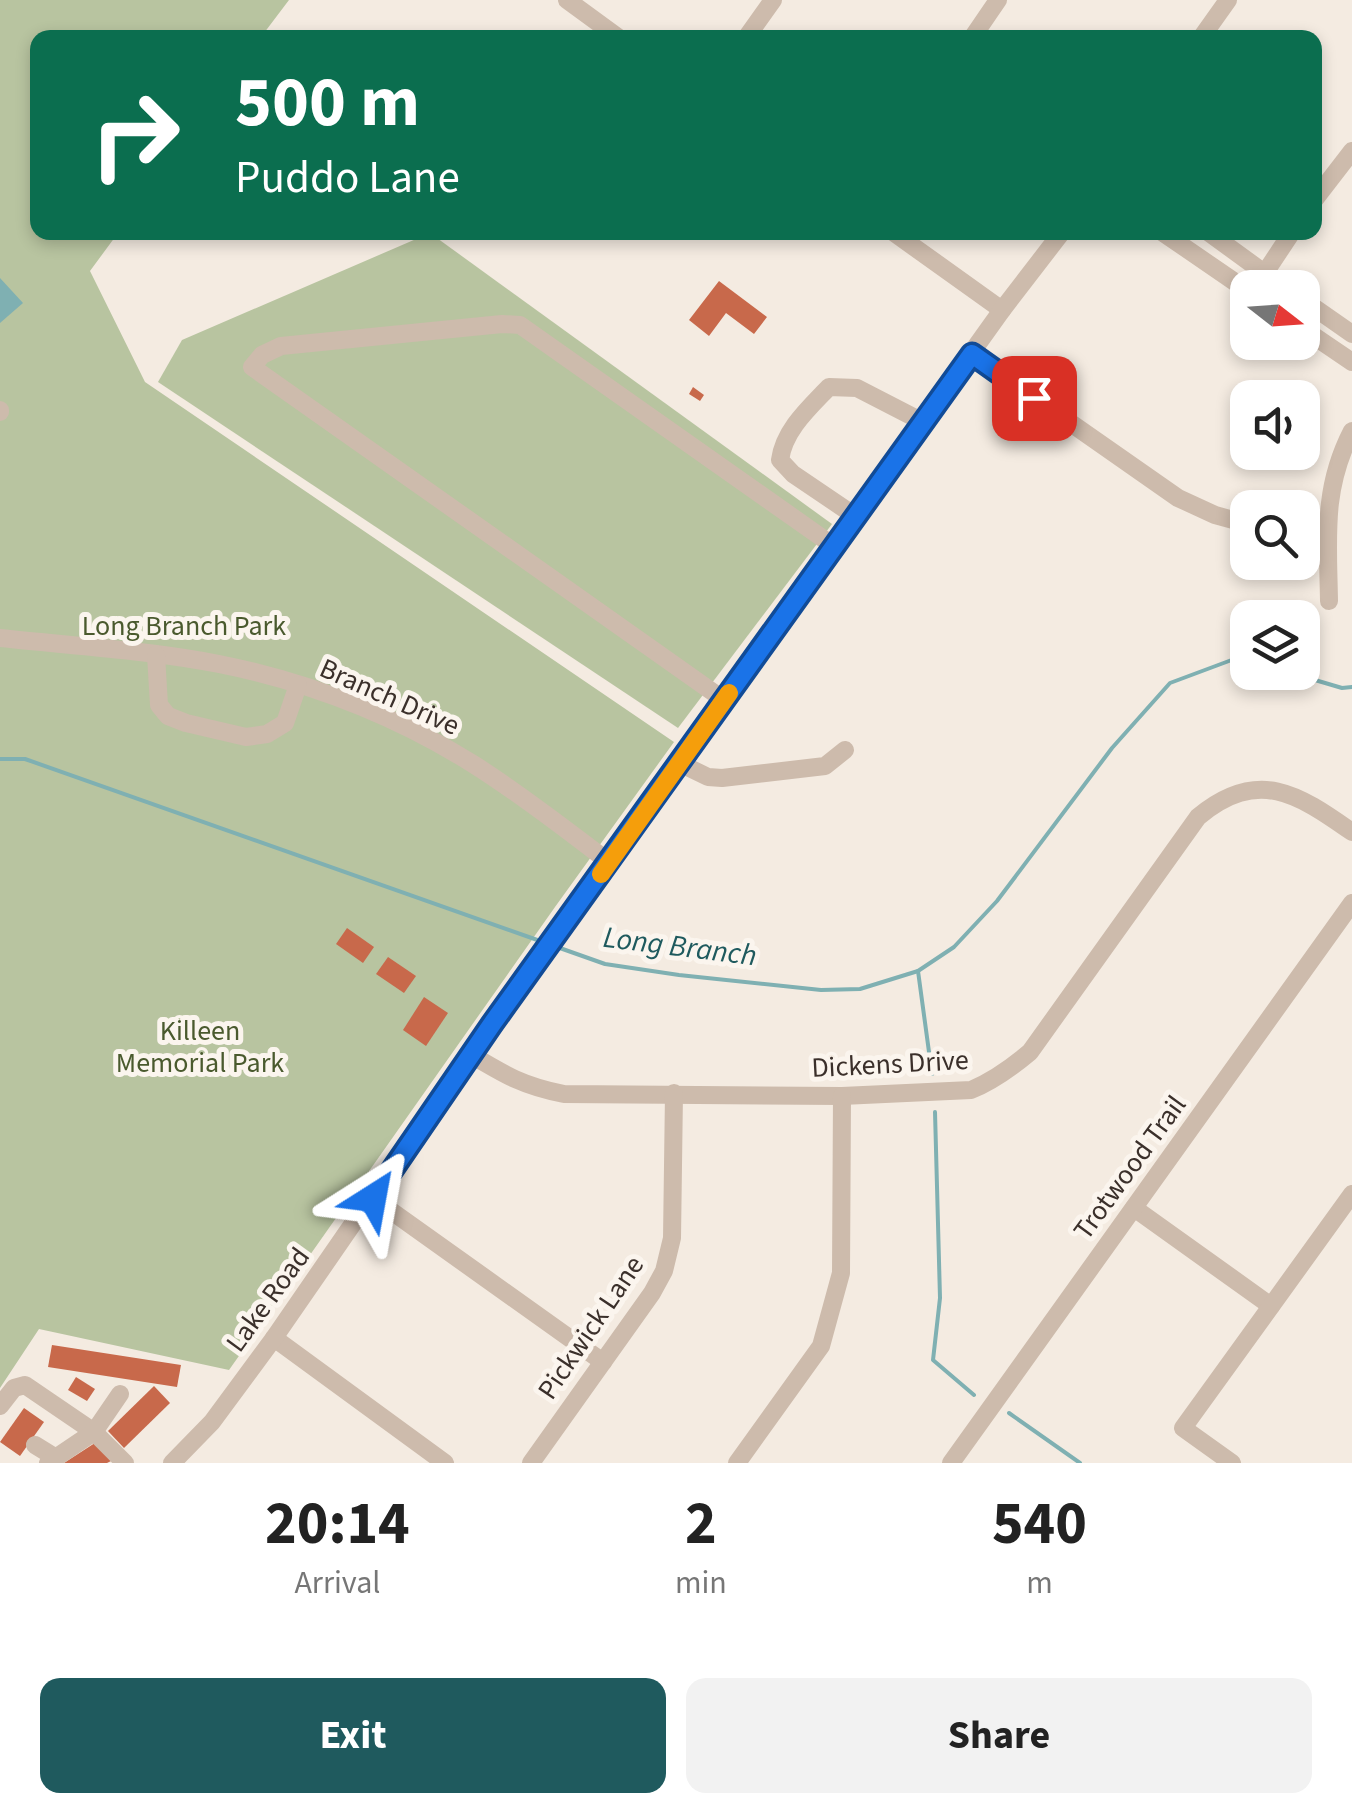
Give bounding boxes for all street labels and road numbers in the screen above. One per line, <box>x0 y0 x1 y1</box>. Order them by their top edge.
street label: Branch Drive <box>313 648 466 746</box>
street label: Dickens Drive <box>810 1040 970 1088</box>
street label: Trotwood Trail <box>1064 1087 1196 1248</box>
street label: Lake Road <box>216 1239 319 1360</box>
street label: Pickwick Lane <box>528 1248 654 1407</box>

